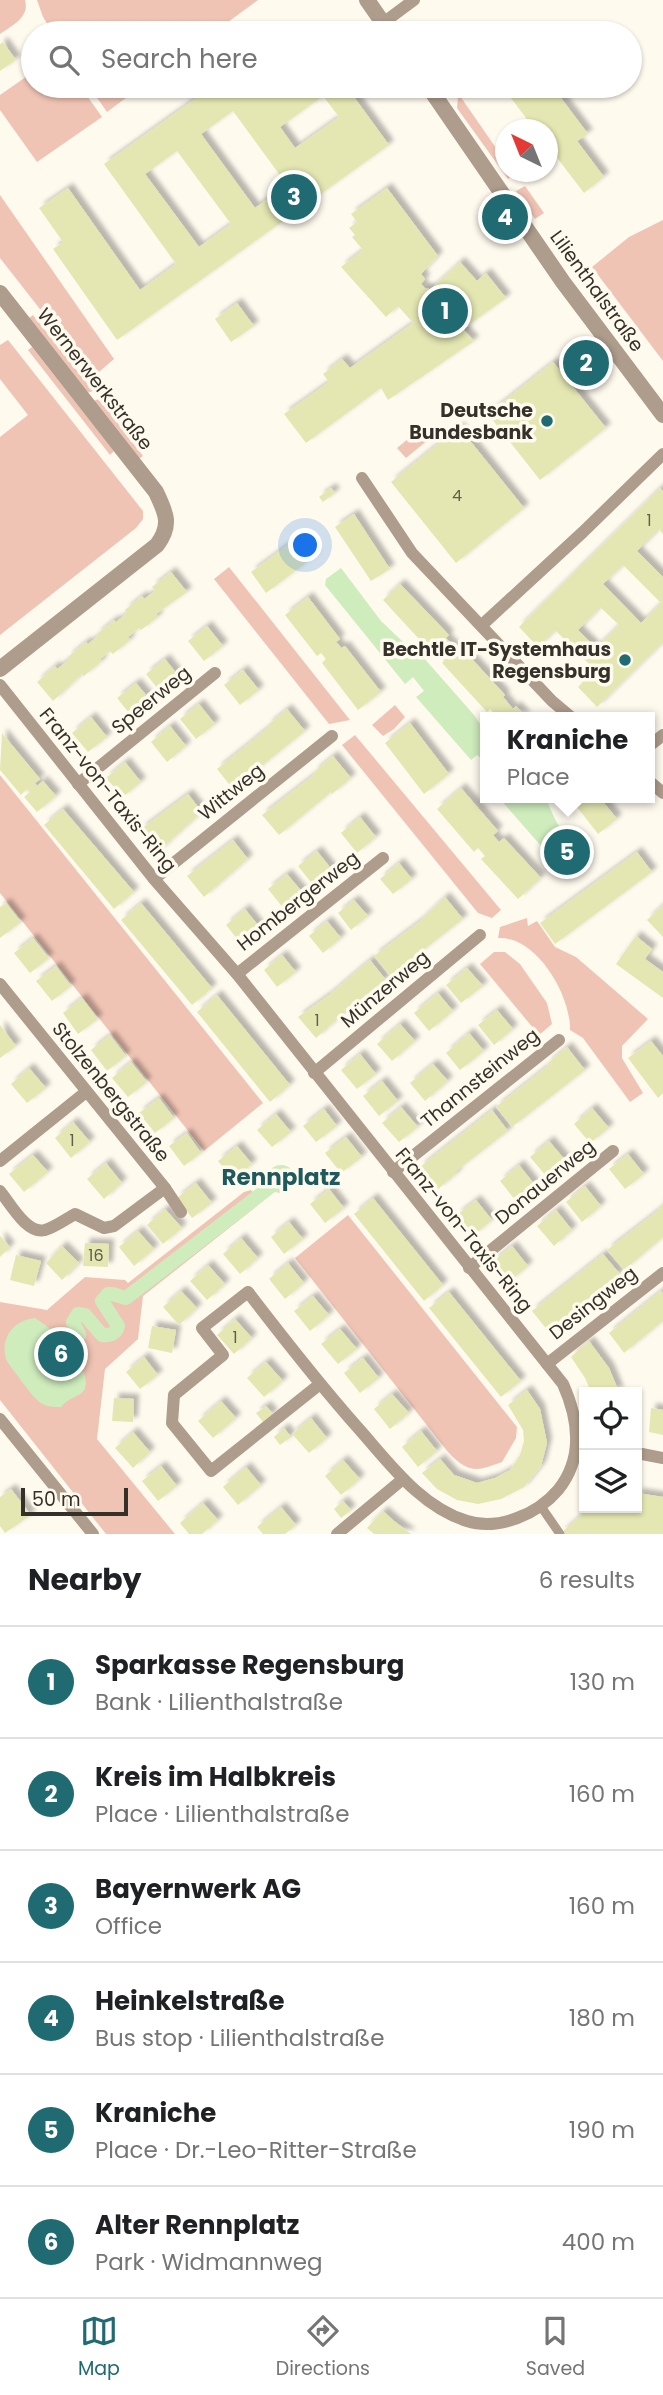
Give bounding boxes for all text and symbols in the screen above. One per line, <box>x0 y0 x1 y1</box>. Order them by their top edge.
search box <box>21 21 642 98</box>
icon: search <box>45 41 83 79</box>
text: Search here <box>101 41 258 77</box>
north arrow <box>495 119 558 182</box>
pin: 3 <box>271 171 317 223</box>
pin: 4 <box>482 191 528 243</box>
street label: Lilienthalstraße <box>544 225 650 357</box>
pin: 1 <box>422 285 468 337</box>
street label: Wernerwerkstraße <box>31 302 159 456</box>
pin: 2 <box>563 337 609 389</box>
place label: Deutsche Bundesbank <box>409 397 533 446</box>
marker: Deutsche Bundesbank <box>539 413 555 429</box>
house number: 4 <box>452 484 462 507</box>
house number: 1 <box>646 509 652 532</box>
your location <box>288 528 322 562</box>
place label: Bechtle IT-Systemhaus Regensburg <box>383 636 611 685</box>
marker: Bechtle IT-Systemhaus Regensburg <box>617 652 633 668</box>
street label: Speerweg <box>106 660 196 740</box>
street label: Franz-von-Taxis-Ring <box>33 702 183 878</box>
popup <box>480 712 655 803</box>
text: Kraniche <box>507 722 628 758</box>
street label: Wittweg <box>192 757 270 827</box>
text: Place <box>507 761 570 793</box>
pin: 5 <box>544 826 590 878</box>
street label: Hombergerweg <box>231 845 365 957</box>
street label: Münzerweg <box>335 944 435 1034</box>
house number: 1 <box>314 1009 320 1032</box>
street label: Stolzenbergstraße <box>46 1016 176 1168</box>
street label: Thannsteinweg <box>415 1022 545 1134</box>
house number: 1 <box>69 1129 75 1152</box>
street label: Donauerweg <box>489 1133 601 1231</box>
street label: Franz-von-Taxis-Ring <box>389 1142 539 1318</box>
district label: Rennplatz <box>222 1161 340 1193</box>
house number: 16 <box>88 1244 104 1267</box>
street label: Desingweg <box>543 1260 643 1346</box>
house number: 1 <box>232 1326 238 1349</box>
pin: 6 <box>38 1328 84 1380</box>
map controls <box>579 1387 642 1513</box>
button: locate <box>579 1387 642 1450</box>
button: layers <box>579 1450 642 1513</box>
scale bar <box>21 1485 128 1517</box>
text: 50 m <box>32 1486 81 1513</box>
text: Nearby <box>28 1558 142 1601</box>
text: 6 results <box>539 1564 635 1596</box>
text: Sparkasse Regensburg <box>95 1647 404 1683</box>
text: 1 <box>47 1666 55 1698</box>
text: 130 m <box>570 1666 635 1698</box>
text: Bank · Lilienthalstraße <box>95 1686 343 1718</box>
text: Kreis im Halbkreis <box>95 1759 336 1795</box>
text: 2 <box>44 1778 58 1810</box>
text: 160 m <box>569 1778 635 1810</box>
text: Place · Lilienthalstraße <box>95 1798 350 1830</box>
text: Bayernwerk AG <box>95 1871 301 1907</box>
text: 3 <box>44 1890 58 1922</box>
text: 160 m <box>569 1890 635 1922</box>
text: Office <box>95 1910 162 1942</box>
text: Heinkelstraße <box>95 1983 285 2019</box>
text: 4 <box>43 2002 59 2034</box>
text: 180 m <box>569 2002 635 2034</box>
text: Bus stop · Lilienthalstraße <box>95 2022 384 2054</box>
text: Kraniche <box>95 2095 216 2131</box>
text: 5 <box>44 2114 58 2146</box>
text: 190 m <box>569 2114 635 2146</box>
text: Place · Dr.-Leo-Ritter-Straße <box>95 2134 417 2166</box>
text: Alter Rennplatz <box>95 2207 300 2243</box>
text: 6 <box>44 2226 58 2258</box>
text: 400 m <box>562 2226 635 2258</box>
text: Park · Widmannweg <box>95 2246 322 2278</box>
tab: Map <box>78 2312 120 2383</box>
tab: Directions <box>276 2312 370 2383</box>
tab: Saved <box>526 2312 585 2383</box>

